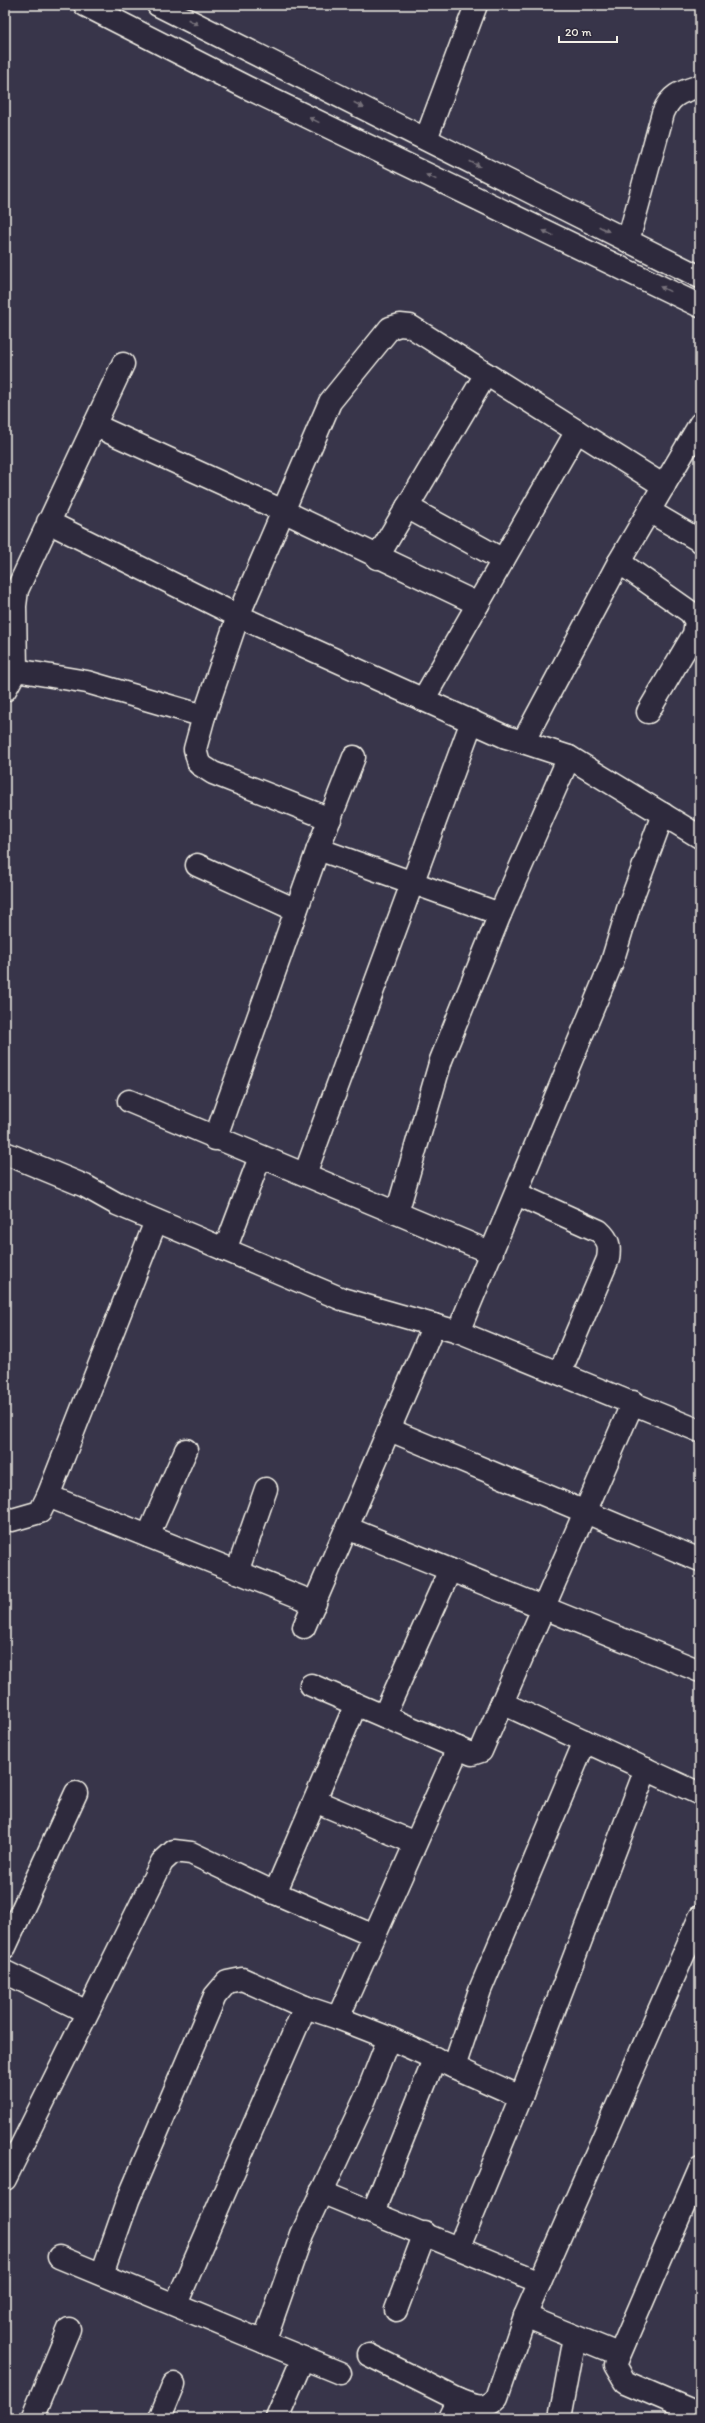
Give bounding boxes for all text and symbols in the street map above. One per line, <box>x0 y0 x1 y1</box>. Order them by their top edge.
scale bar <box>559 18 617 44</box>
one-way arrow <box>187 19 199 26</box>
text: 20 m <box>565 25 592 39</box>
one-way arrow <box>354 102 365 109</box>
one-way arrow <box>308 117 319 123</box>
one-way arrow <box>470 161 481 167</box>
one-way arrow <box>425 174 436 180</box>
one-way arrow <box>598 226 610 232</box>
one-way arrow <box>542 230 553 236</box>
one-way arrow <box>659 286 671 293</box>

